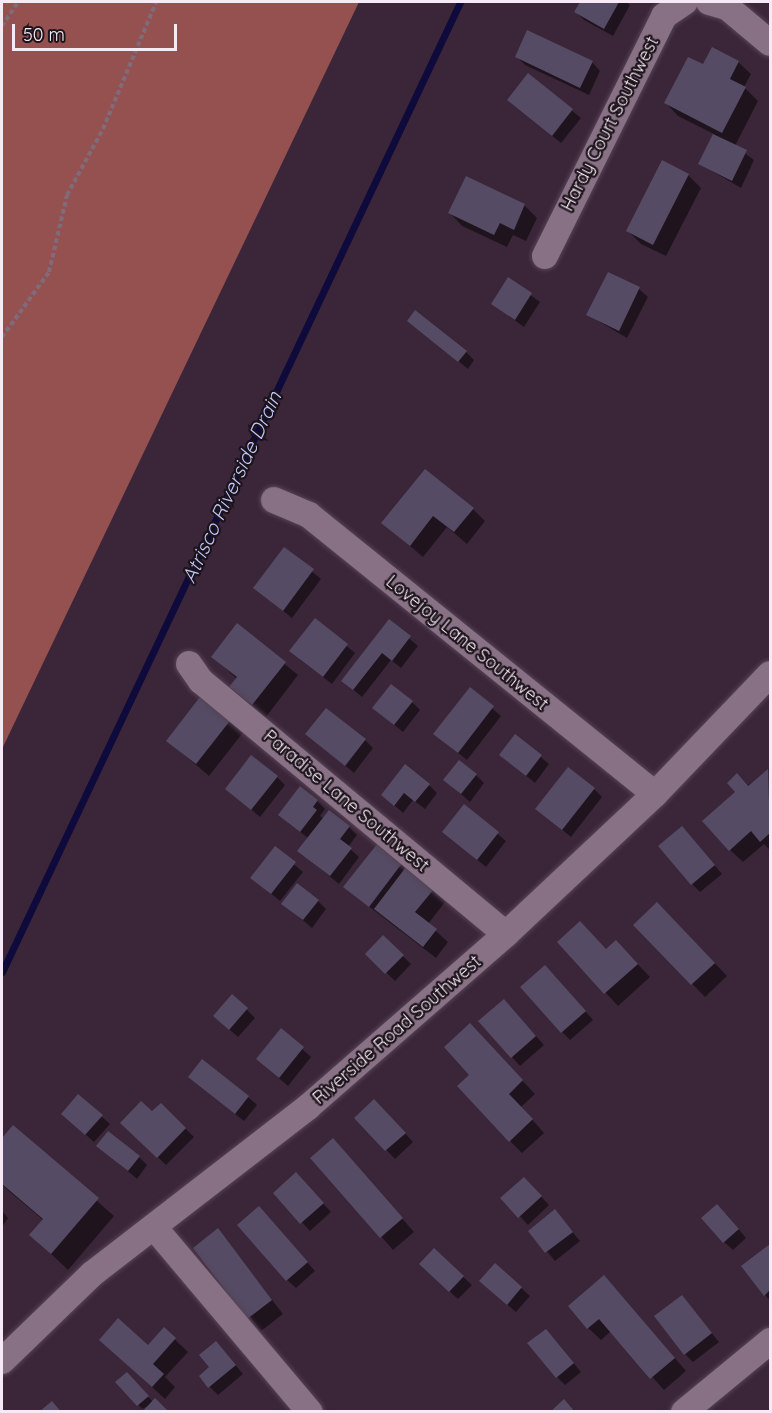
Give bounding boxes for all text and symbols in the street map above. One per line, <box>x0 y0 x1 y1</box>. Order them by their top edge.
scale bar <box>15 12 180 50</box>
text: 50 m <box>23 23 65 46</box>
street label: Hardy Court Southwest <box>557 33 663 215</box>
water label: Atrisco Riverside Drain <box>176 388 286 586</box>
street label: Lovejoy Lane Southwest <box>381 571 553 715</box>
street label: Paradise Lane Southwest <box>259 725 433 877</box>
street label: Riverside Road Southwest <box>308 951 486 1109</box>

